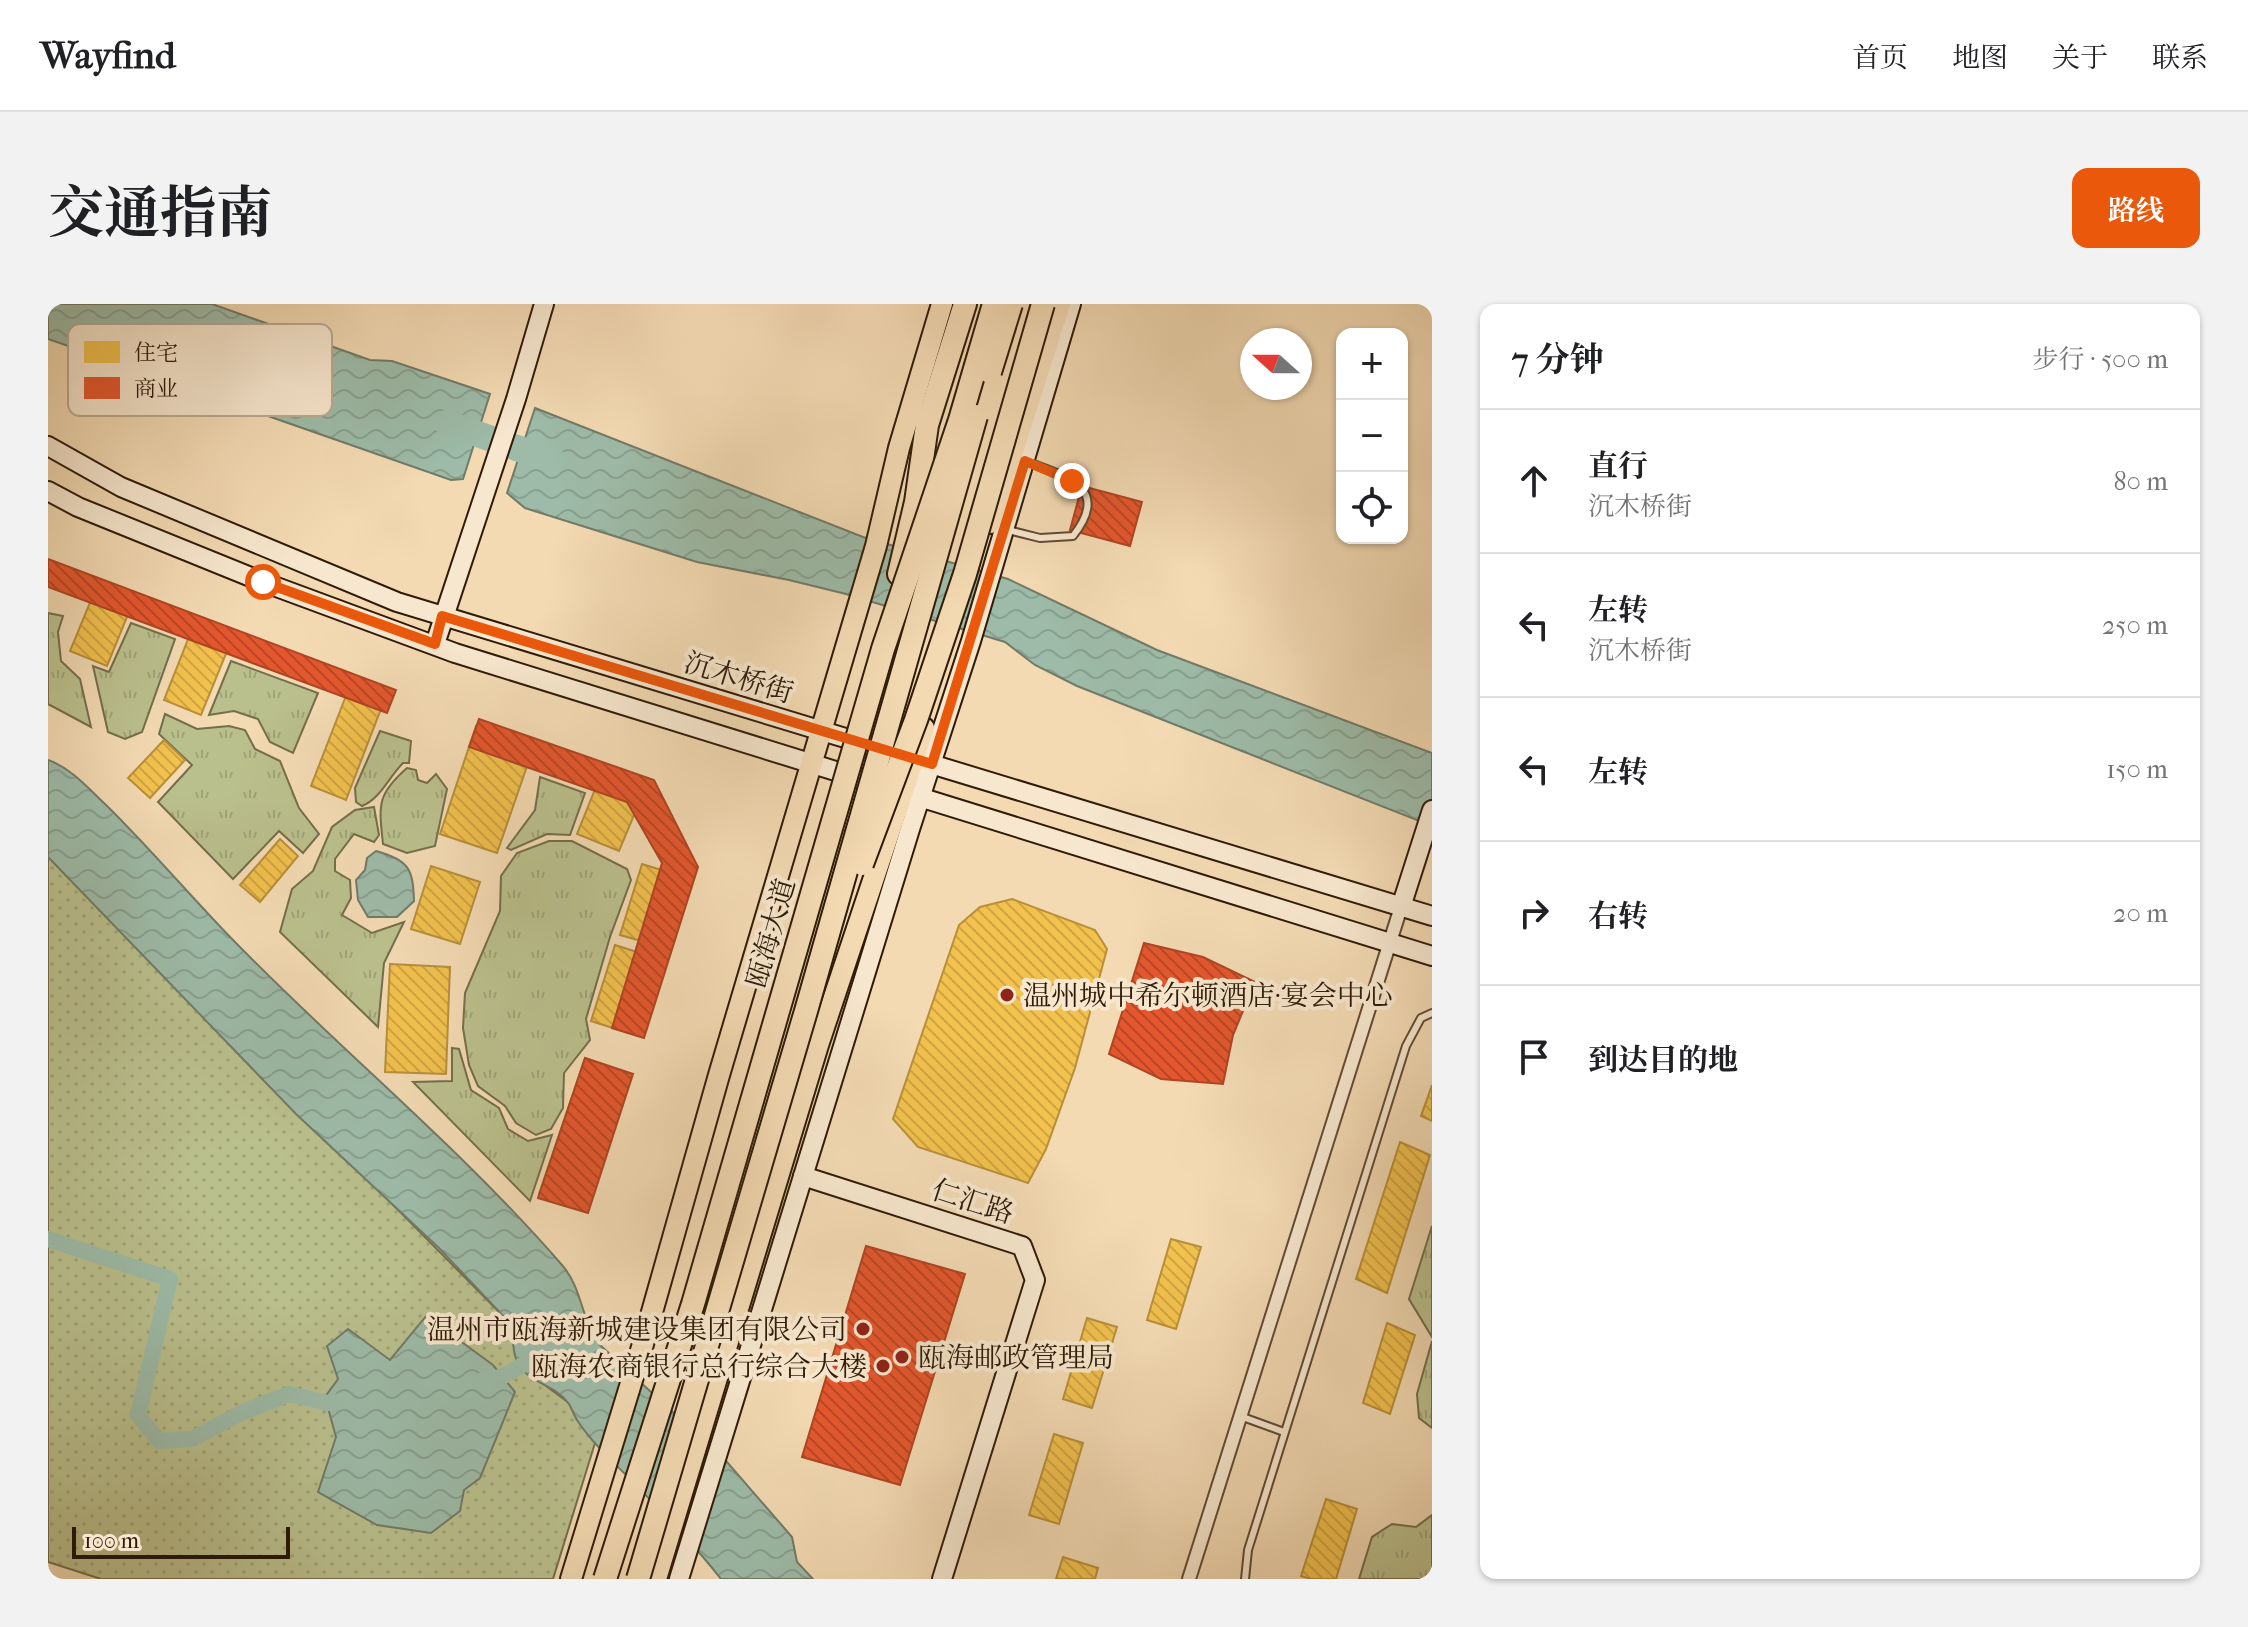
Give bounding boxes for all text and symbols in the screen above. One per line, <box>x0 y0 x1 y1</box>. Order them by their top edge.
text: Wayfind <box>40 33 176 78</box>
text: 首页 <box>1852 41 1908 74</box>
text: 地图 <box>1952 41 2008 74</box>
text: 关于 <box>2052 41 2108 74</box>
text: 联系 <box>2152 41 2208 74</box>
button: 路线 <box>2072 168 2200 248</box>
text: 交通指南 <box>48 181 272 246</box>
legend <box>68 324 332 416</box>
north arrow <box>1240 328 1312 400</box>
map controls <box>1336 328 1408 544</box>
button: + <box>1336 328 1408 400</box>
text: 住宅 <box>134 340 178 366</box>
text: 7 分钟 <box>1512 340 1604 380</box>
text: 步行 · 500 m <box>2033 344 2168 375</box>
text: 商业 <box>134 376 178 402</box>
button: − <box>1336 400 1408 472</box>
text: 直行 <box>1588 449 1648 484</box>
icon: ahead <box>1512 459 1556 503</box>
route end <box>1054 463 1090 499</box>
text: 80 m <box>2113 466 2168 497</box>
button: locate <box>1336 472 1408 544</box>
text: 沉木桥街 <box>1588 491 1692 522</box>
route start <box>245 564 281 600</box>
text: 左转 <box>1588 593 1648 628</box>
icon: left <box>1512 603 1556 647</box>
text: 250 m <box>2102 610 2168 641</box>
text: 沉木桥街 <box>1588 635 1692 666</box>
street label: 沉木桥街 <box>680 645 797 710</box>
icon: left <box>1512 747 1556 791</box>
text: 150 m <box>2106 754 2168 785</box>
text: 左转 <box>1588 755 1648 790</box>
street label: 瓯海大道 <box>739 875 802 992</box>
icon: right <box>1512 891 1556 935</box>
text: 20 m <box>2113 898 2168 929</box>
text: 右转 <box>1588 899 1648 934</box>
place label: 温州城中希尔顿酒店·宴会中心 <box>1023 979 1393 1012</box>
marker: 温州城中希尔顿酒店·宴会中心 <box>998 986 1016 1004</box>
icon: arrive <box>1512 1035 1556 1079</box>
text: 到达目的地 <box>1588 1043 1738 1078</box>
street label: 仁汇路 <box>928 1173 1018 1230</box>
place label: 温州市瓯海新城建设集团有限公司 <box>427 1313 847 1346</box>
marker: 温州市瓯海新城建设集团有限公司 <box>854 1320 872 1338</box>
place label: 瓯海邮政管理局 <box>918 1341 1114 1374</box>
marker: 瓯海邮政管理局 <box>893 1348 911 1366</box>
place label: 瓯海农商银行总行综合大楼 <box>531 1350 867 1383</box>
marker: 瓯海农商银行总行综合大楼 <box>874 1357 892 1375</box>
scale bar <box>72 1523 290 1559</box>
text: 100 m <box>84 1528 139 1554</box>

